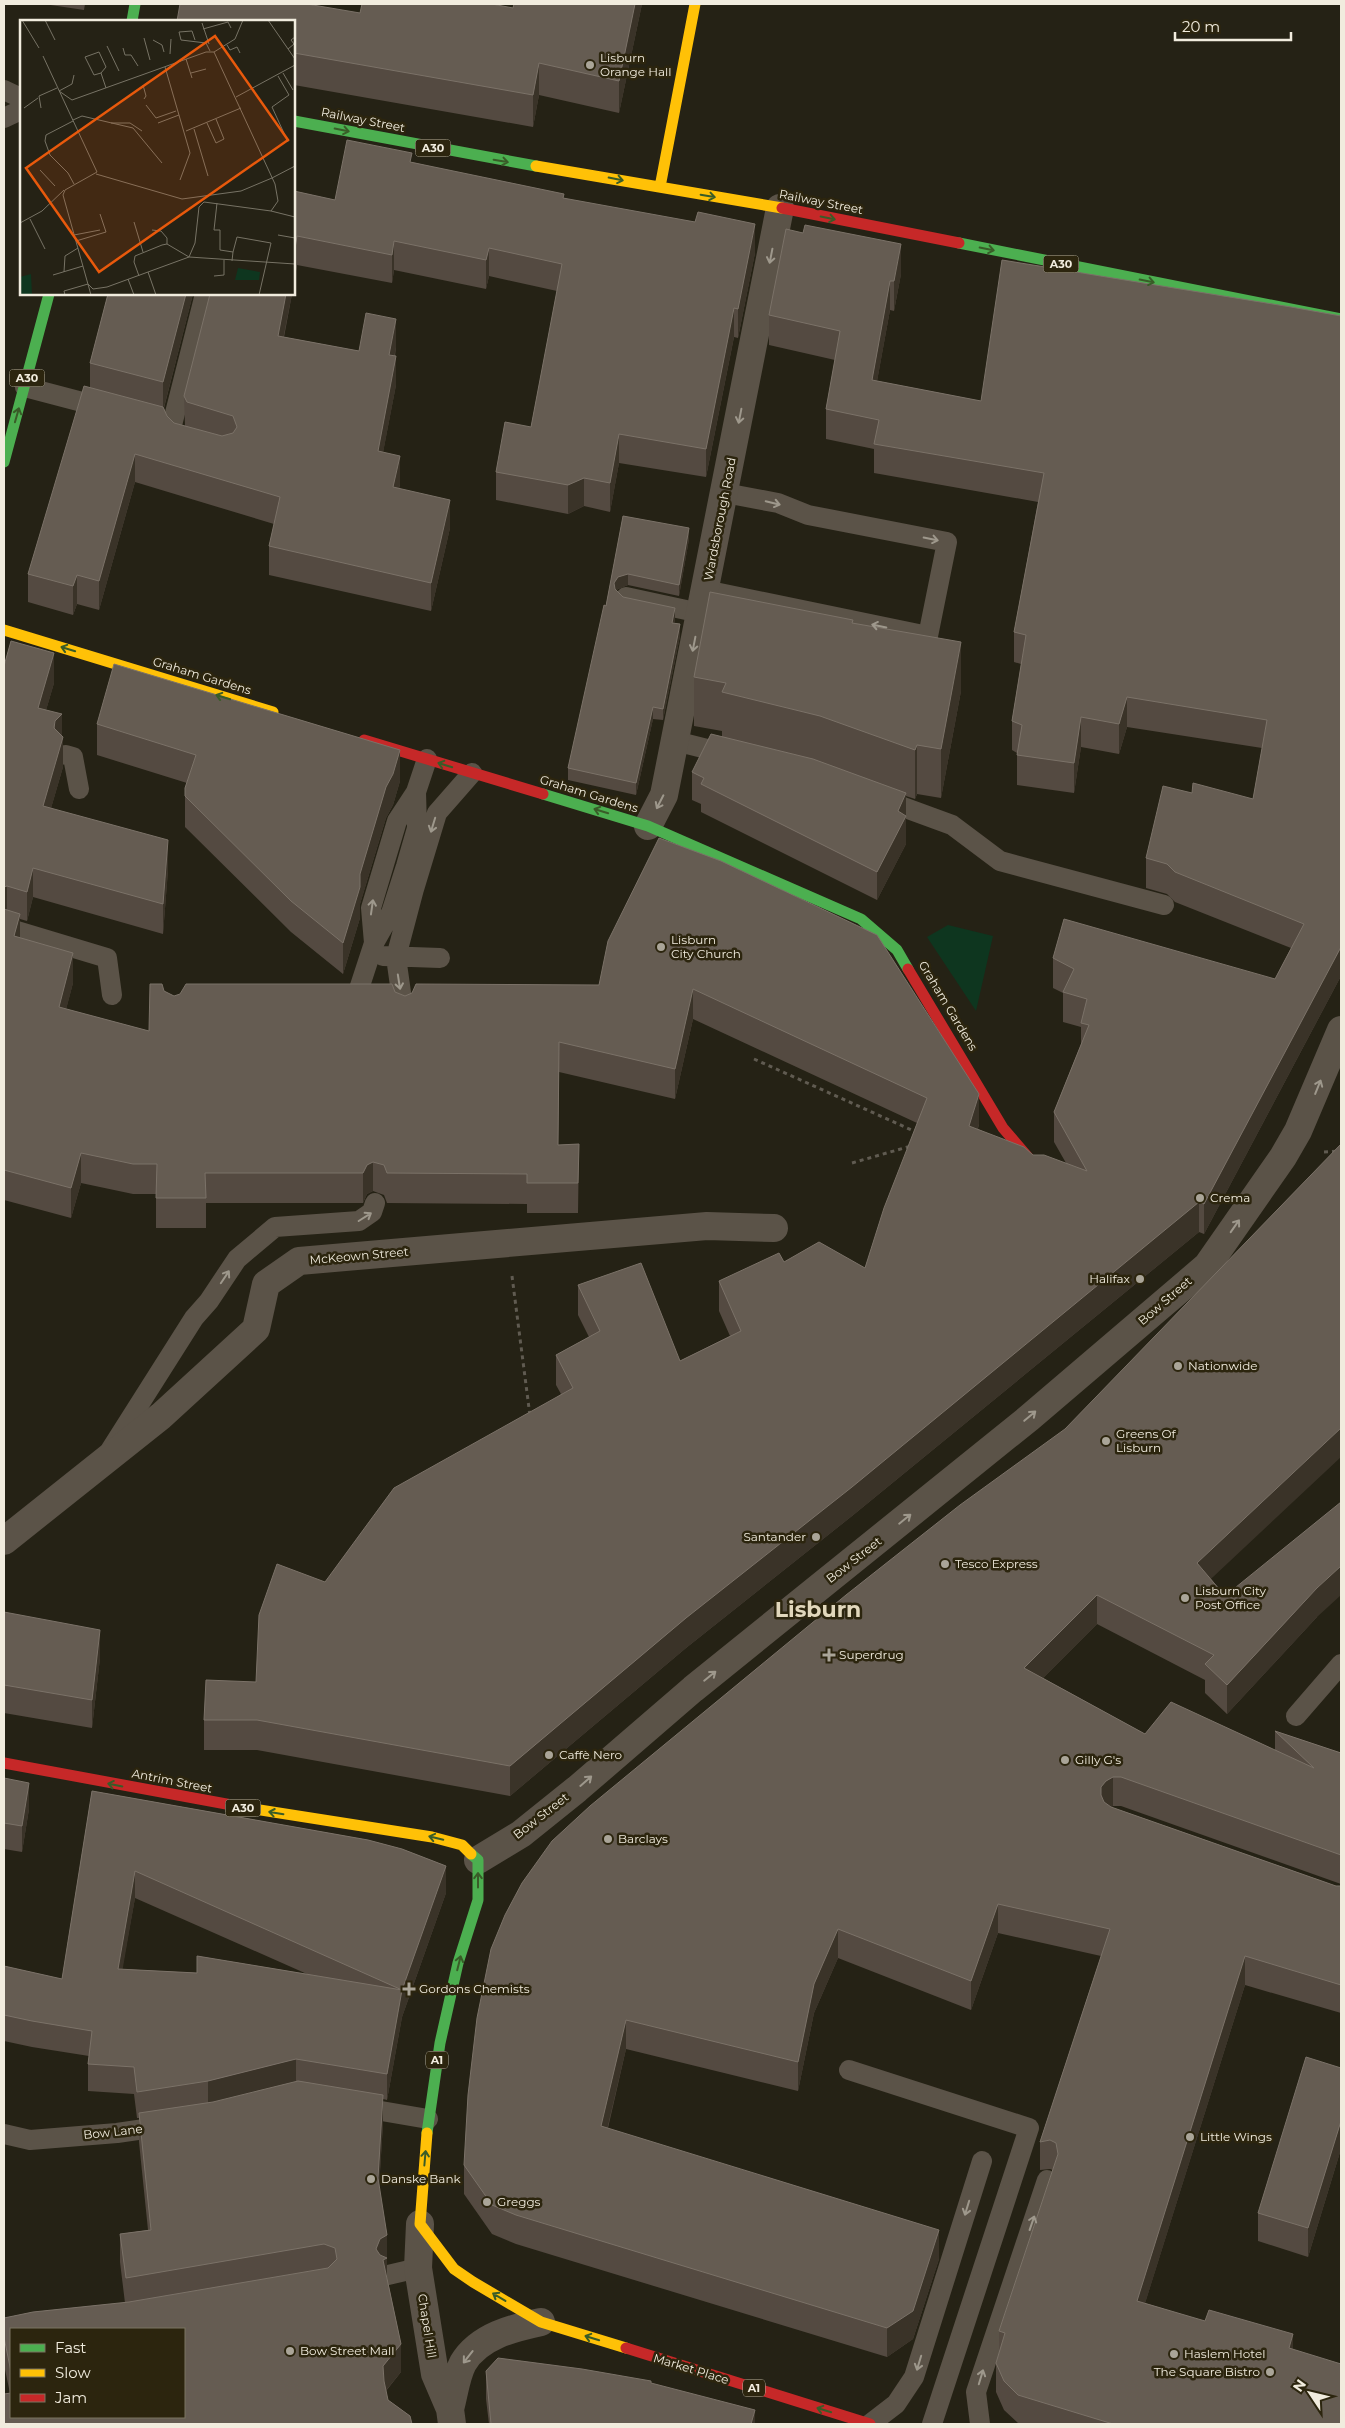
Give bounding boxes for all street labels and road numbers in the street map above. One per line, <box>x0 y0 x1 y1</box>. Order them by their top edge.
street label: Railway Street <box>320 104 406 135</box>
road number: A30 <box>416 140 450 156</box>
street label: Railway Street <box>778 186 864 217</box>
road number: A30 <box>1044 255 1078 272</box>
road number: A30 <box>10 369 44 386</box>
street label: Wardsborough Road <box>700 456 739 582</box>
street label: Graham Gardens <box>151 653 253 698</box>
street label: Graham Gardens <box>538 771 640 816</box>
street label: Graham Gardens <box>916 958 981 1053</box>
street label: McKeown Street <box>309 1244 409 1267</box>
street label: Bow Street <box>1135 1273 1195 1328</box>
street label: Bow Street <box>823 1533 885 1586</box>
street label: Antrim Street <box>131 1765 214 1796</box>
street label: Bow Street <box>510 1789 572 1842</box>
road number: A30 <box>226 1800 260 1816</box>
road number: A1 <box>426 2052 448 2068</box>
street label: Bow Lane <box>83 2121 143 2142</box>
street label: Chapel Hill <box>415 2293 440 2359</box>
street label: Market Place <box>652 2350 731 2387</box>
road number: A1 <box>743 2380 765 2396</box>

